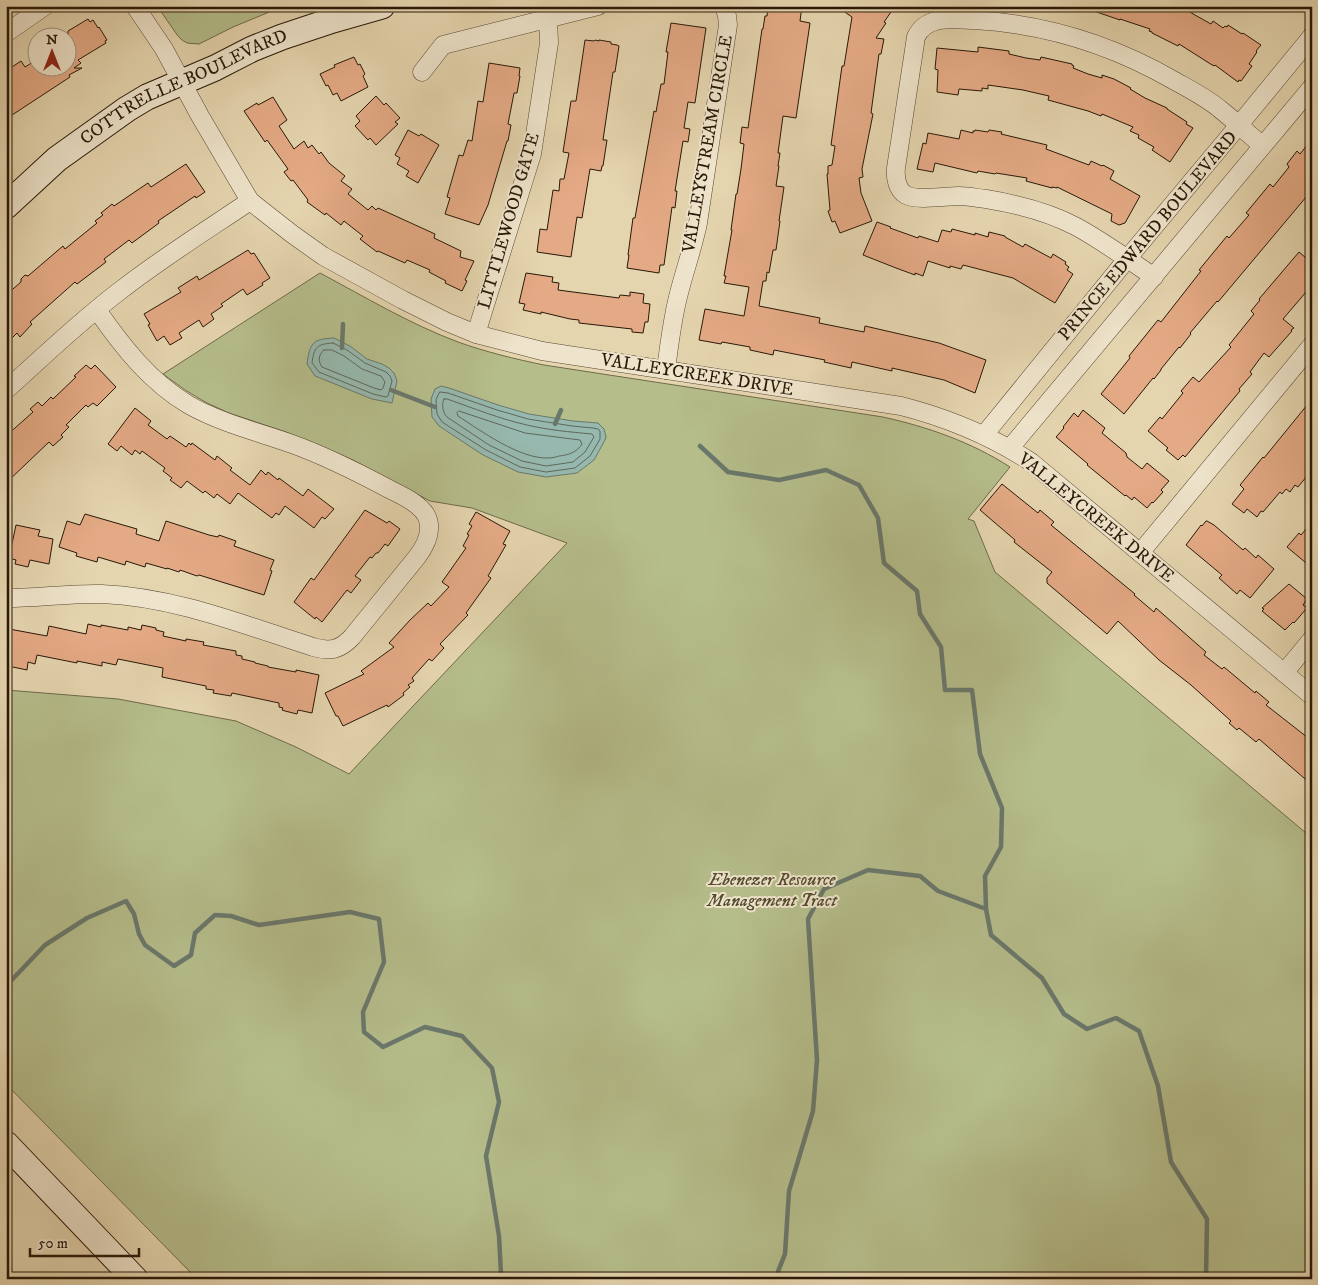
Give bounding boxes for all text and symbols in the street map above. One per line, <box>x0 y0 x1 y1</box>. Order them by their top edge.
street label: COTTRELLE BOULEVARD <box>76 25 291 150</box>
north arrow <box>28 28 78 78</box>
text: N <box>46 31 58 49</box>
street label: VALLEYSTREAM CIRCLE <box>678 33 738 256</box>
street label: PRINCE EDWARD BOULEVARD <box>1054 127 1242 345</box>
street label: LITTLEWOOD GATE <box>473 130 545 312</box>
street label: VALLEYCREEK DRIVE <box>598 349 795 401</box>
street label: VALLEYCREEK DRIVE <box>1013 448 1179 588</box>
park label: Ebenezer Resource Management Tract <box>705 869 838 912</box>
scale bar <box>30 1225 139 1257</box>
text: 50 m <box>38 1234 68 1253</box>

